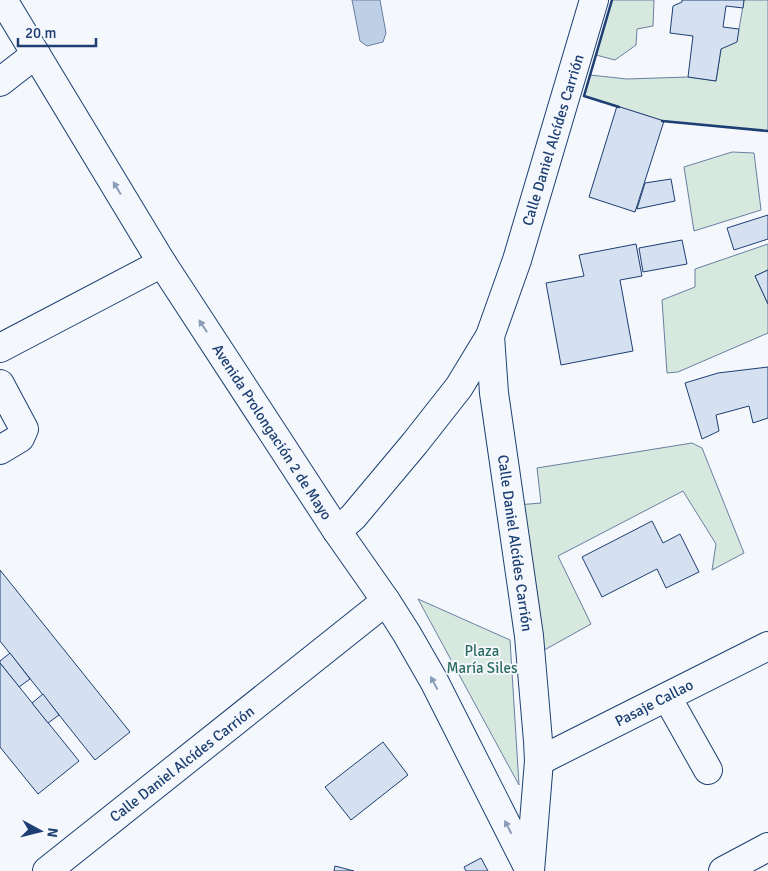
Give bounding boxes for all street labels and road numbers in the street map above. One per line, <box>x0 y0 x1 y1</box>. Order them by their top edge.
street label: Calle Daniel Alcídes Carrión <box>518 52 588 228</box>
street label: Avenida Prolongación 2 de Mayo <box>208 341 336 523</box>
street label: Calle Daniel Alcídes Carrión <box>494 453 536 633</box>
street label: Pasaje Callao <box>612 675 696 730</box>
street label: Calle Daniel Alcídes Carrión <box>106 702 258 826</box>

